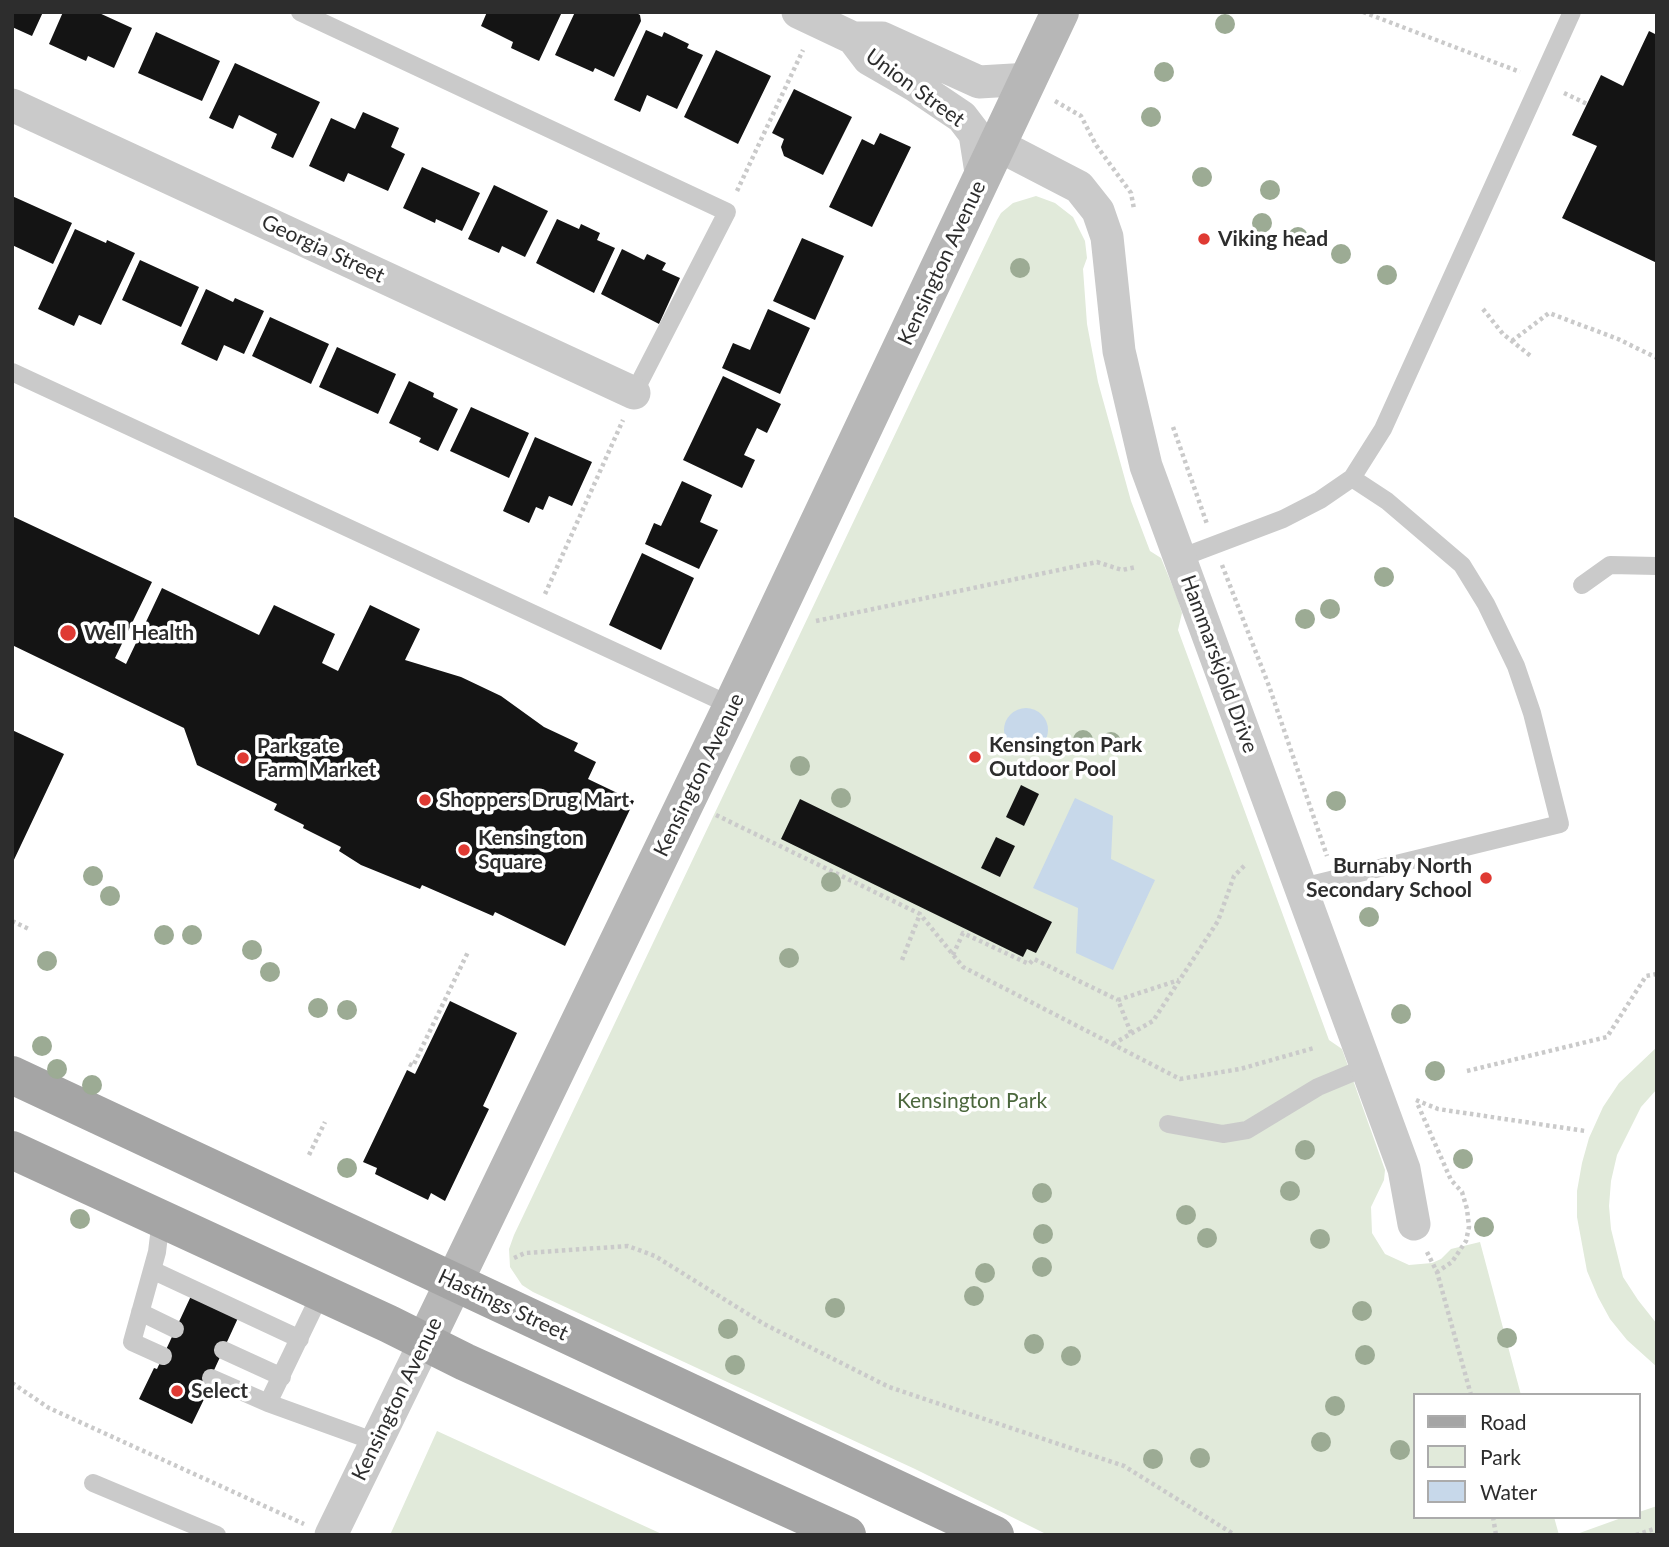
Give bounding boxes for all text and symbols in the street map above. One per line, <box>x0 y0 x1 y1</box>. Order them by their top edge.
street label: Union Street <box>861 44 969 132</box>
street label: Kensington Avenue <box>893 177 991 349</box>
street label: Georgia Street <box>258 210 388 288</box>
place label: Viking head <box>1218 226 1328 252</box>
marker: Viking head <box>1196 231 1212 247</box>
street label: Hammarskjold Drive <box>1175 572 1263 756</box>
place label: Well Health <box>84 620 194 646</box>
marker: Well Health <box>58 623 78 643</box>
street label: Kensington Avenue <box>649 689 749 861</box>
place label: Kensington Park Outdoor Pool <box>989 732 1142 782</box>
place label: Parkgate Farm Market <box>257 733 376 783</box>
marker: Kensington Park Outdoor Pool <box>967 749 983 765</box>
marker: Parkgate Farm Market <box>235 750 251 766</box>
place label: Shoppers Drug Mart <box>439 787 629 813</box>
marker: Shoppers Drug Mart <box>417 792 433 808</box>
place label: Kensington Square <box>478 825 584 875</box>
marker: Kensington Square <box>456 842 472 858</box>
place label: Burnaby North Secondary School <box>1306 853 1472 903</box>
marker: Burnaby North Secondary School <box>1478 870 1494 886</box>
park label: Kensington Park <box>897 1088 1047 1114</box>
street label: Hastings Street <box>434 1264 572 1346</box>
street label: Kensington Avenue <box>347 1313 447 1485</box>
place label: Select <box>191 1378 248 1404</box>
marker: Select <box>169 1383 185 1399</box>
legend <box>1414 1393 1641 1519</box>
text: Road <box>1480 1409 1527 1434</box>
text: Park <box>1480 1444 1521 1469</box>
text: Water <box>1480 1479 1537 1504</box>

